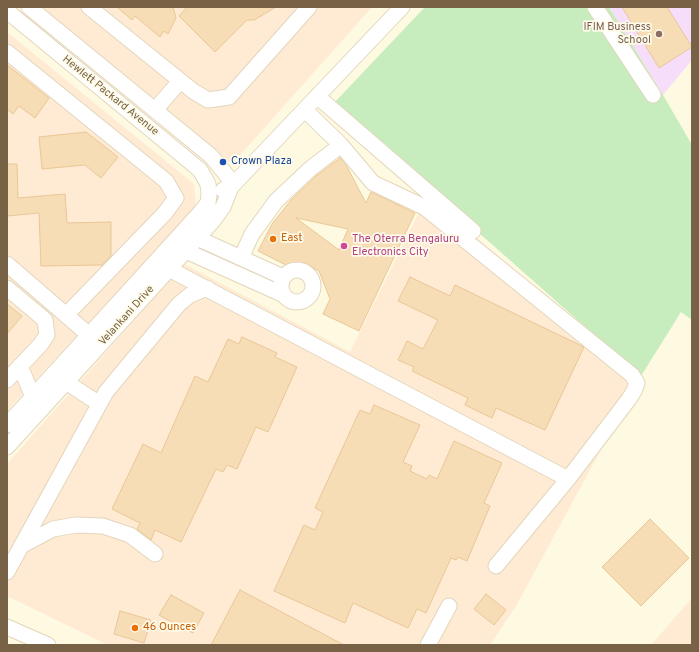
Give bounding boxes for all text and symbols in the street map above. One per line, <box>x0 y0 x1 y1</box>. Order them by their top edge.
place label: IFIM Business School <box>583 21 651 47</box>
marker: IFIM Business School <box>654 29 664 39</box>
street label: Hewlett Packard Avenue <box>59 53 161 139</box>
place label: Crown Plaza <box>231 155 292 169</box>
marker: Crown Plaza <box>218 157 228 167</box>
place label: East <box>281 232 303 246</box>
place label: The Oterra Bengaluru Electronics City <box>352 233 459 259</box>
marker: East <box>268 234 278 244</box>
marker: The Oterra Bengaluru Electronics City <box>339 241 349 251</box>
street label: Velankani Drive <box>97 283 157 349</box>
place label: 46 Ounces <box>143 621 196 635</box>
marker: 46 Ounces <box>130 623 140 633</box>

